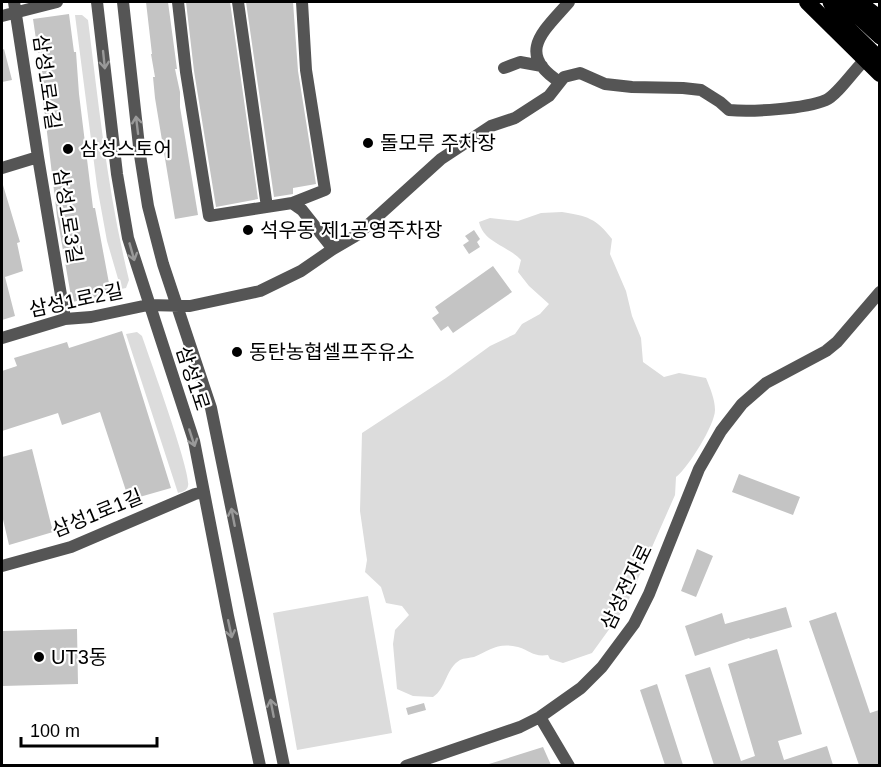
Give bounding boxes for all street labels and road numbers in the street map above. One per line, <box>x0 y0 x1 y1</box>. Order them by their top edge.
street label: 삼성1로4길 <box>29 33 65 131</box>
street label: 삼성1로3길 <box>50 167 86 265</box>
street label: 삼성1로2길 <box>27 279 125 321</box>
street label: 삼성1로 <box>172 343 214 413</box>
street label: 삼성1로1길 <box>48 485 146 541</box>
street label: 삼성전자로 <box>596 541 656 633</box>

